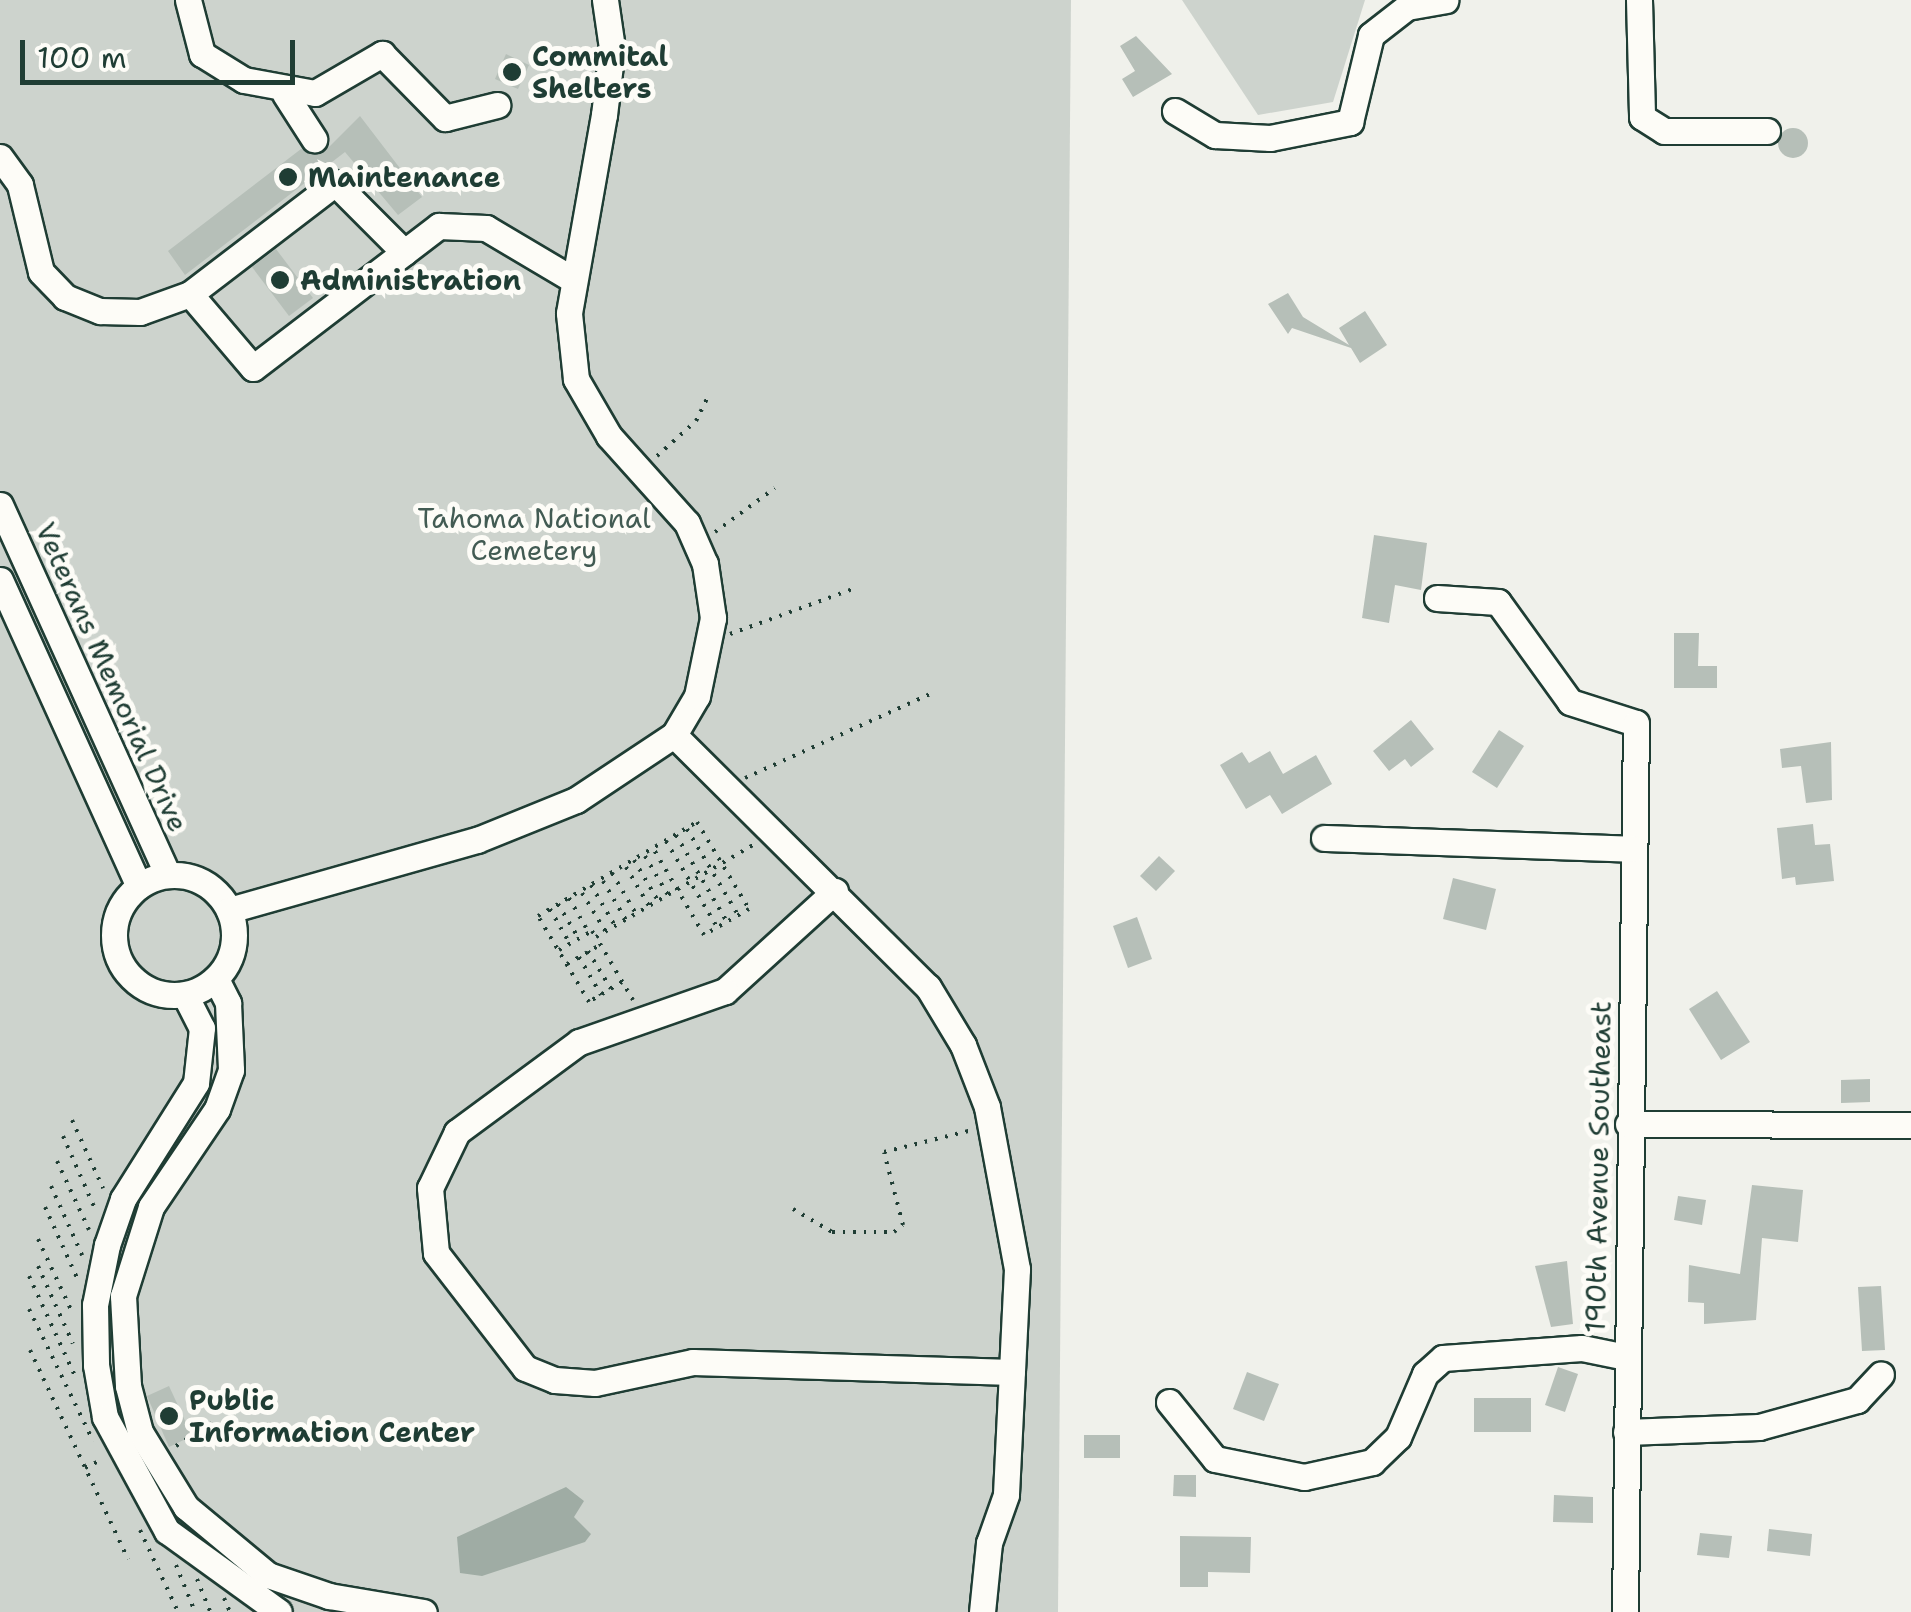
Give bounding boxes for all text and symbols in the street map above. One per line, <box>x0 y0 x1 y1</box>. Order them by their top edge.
scale bar <box>25 20 300 82</box>
text: 100 m <box>37 37 127 78</box>
place label: Commital Shelters <box>532 39 668 105</box>
marker: Commital Shelters <box>501 61 523 83</box>
place label: Maintenance <box>308 160 500 194</box>
marker: Maintenance <box>277 166 299 188</box>
place label: Administration <box>300 263 521 297</box>
marker: Administration <box>269 269 291 291</box>
park label: Tahoma National Cemetery <box>417 501 651 567</box>
street label: Veterans Memorial Drive <box>29 517 195 837</box>
street label: 190th Avenue Southeast <box>1578 1001 1618 1333</box>
place label: Public Information Center <box>189 1383 475 1449</box>
marker: Public Information Center <box>158 1405 180 1427</box>

